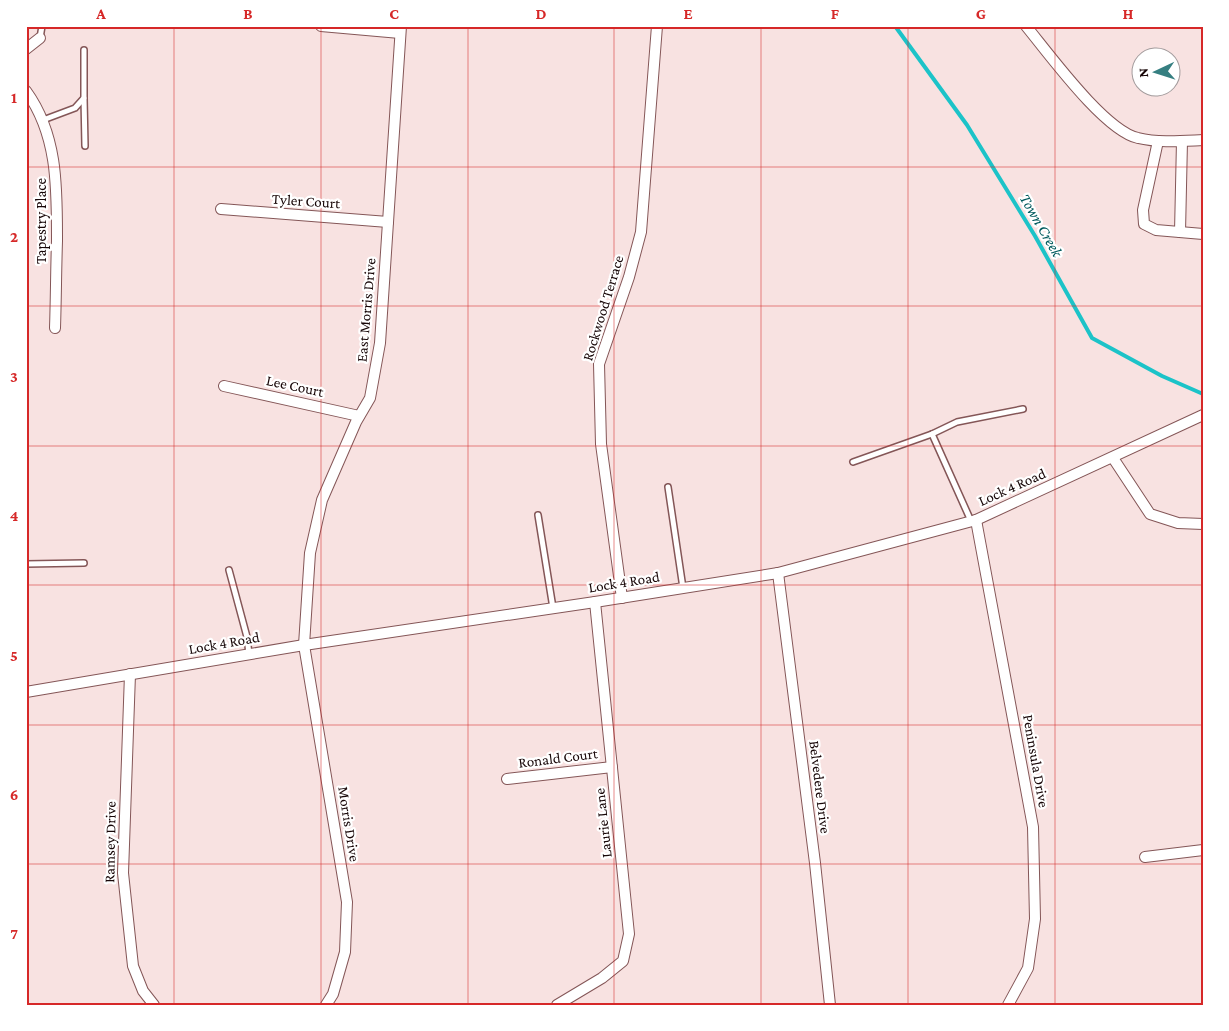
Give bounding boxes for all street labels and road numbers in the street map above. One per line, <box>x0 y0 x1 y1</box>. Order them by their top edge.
street label: Tapestry Place <box>33 178 50 264</box>
street label: Tyler Court <box>271 191 342 212</box>
street label: Rockwood Terrace <box>579 253 627 363</box>
street label: East Morris Drive <box>353 257 379 363</box>
street label: Lee Court <box>265 372 326 400</box>
street label: Lock 4 Road <box>976 465 1048 509</box>
street label: Lock 4 Road <box>587 568 661 596</box>
street label: Lock 4 Road <box>187 629 261 657</box>
street label: Peninsula Drive <box>1020 713 1052 809</box>
street label: Belvedere Drive <box>806 740 834 835</box>
street label: Ronald Court <box>517 745 600 771</box>
street label: Morris Drive <box>335 785 363 863</box>
street label: Laurie Lane <box>591 787 615 859</box>
street label: Ramsey Drive <box>101 800 120 883</box>

